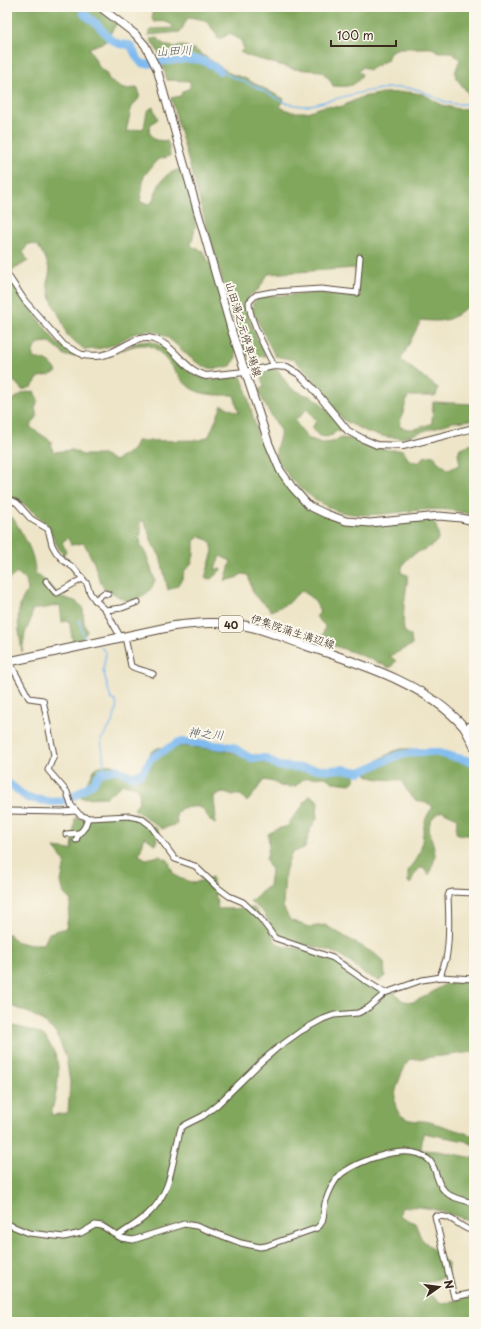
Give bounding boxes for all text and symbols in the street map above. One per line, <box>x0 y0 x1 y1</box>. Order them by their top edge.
scale bar <box>331 22 396 48</box>
text: 100 m <box>337 26 374 44</box>
water label: 山田川 <box>156 40 192 60</box>
street label: 山田湯之元停車場線 <box>221 279 267 379</box>
street label: 伊集院蒲生溝辺線 <box>249 609 337 653</box>
road number: 40 <box>219 616 243 632</box>
water label: 神之川 <box>187 722 225 744</box>
north arrow <box>419 1267 459 1307</box>
text: N <box>440 1278 459 1291</box>

